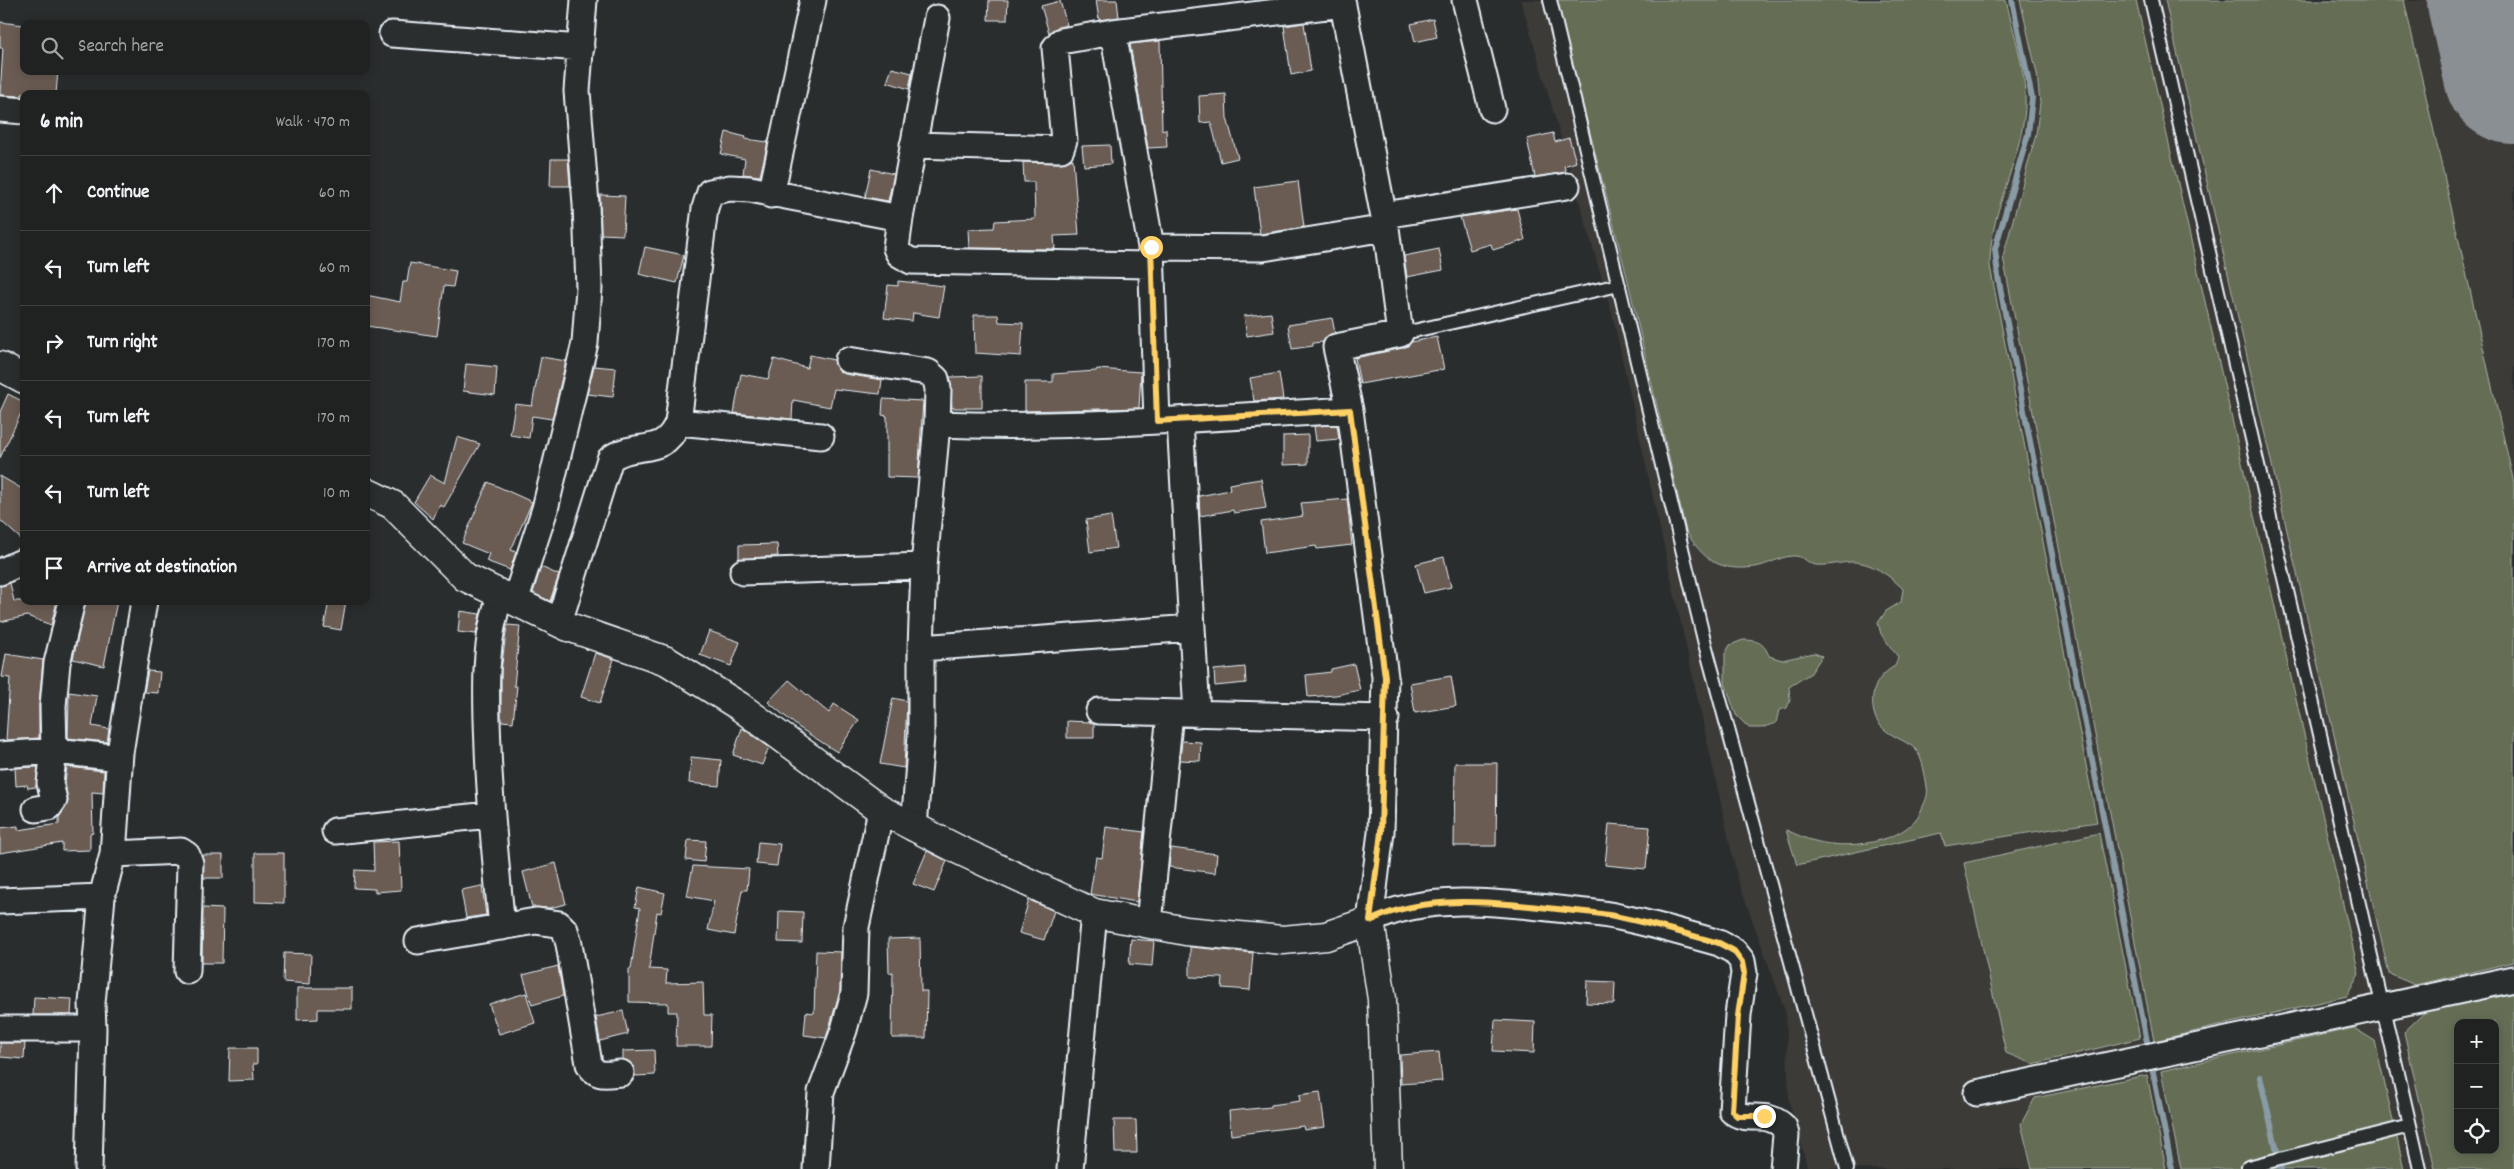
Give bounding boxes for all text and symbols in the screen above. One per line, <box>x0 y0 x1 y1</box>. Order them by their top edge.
search box <box>20 20 370 75</box>
icon: search <box>38 34 66 62</box>
text: Search here <box>78 34 164 61</box>
text: 6 min <box>40 108 83 138</box>
text: Walk · 470 m <box>276 111 350 134</box>
icon: ahead <box>40 179 68 207</box>
text: Continue <box>87 180 149 207</box>
text: 60 m <box>319 182 350 205</box>
route start <box>1140 236 1163 259</box>
icon: left <box>40 254 68 282</box>
text: Turn left <box>87 255 150 282</box>
text: 60 m <box>319 257 350 280</box>
icon: right <box>40 329 68 357</box>
text: Turn right <box>87 330 158 357</box>
text: 170 m <box>317 332 350 355</box>
icon: left <box>40 404 68 432</box>
text: Turn left <box>87 405 150 432</box>
text: 170 m <box>317 407 350 430</box>
icon: left <box>40 479 68 507</box>
text: Turn left <box>87 480 150 507</box>
text: 10 m <box>323 482 350 505</box>
icon: arrive <box>40 554 68 582</box>
text: Arrive at destination <box>87 555 237 582</box>
map controls <box>2454 1019 2499 1154</box>
button: + <box>2454 1019 2499 1064</box>
button: − <box>2454 1064 2499 1109</box>
route end <box>1753 1105 1776 1128</box>
button: locate <box>2454 1109 2499 1154</box>

